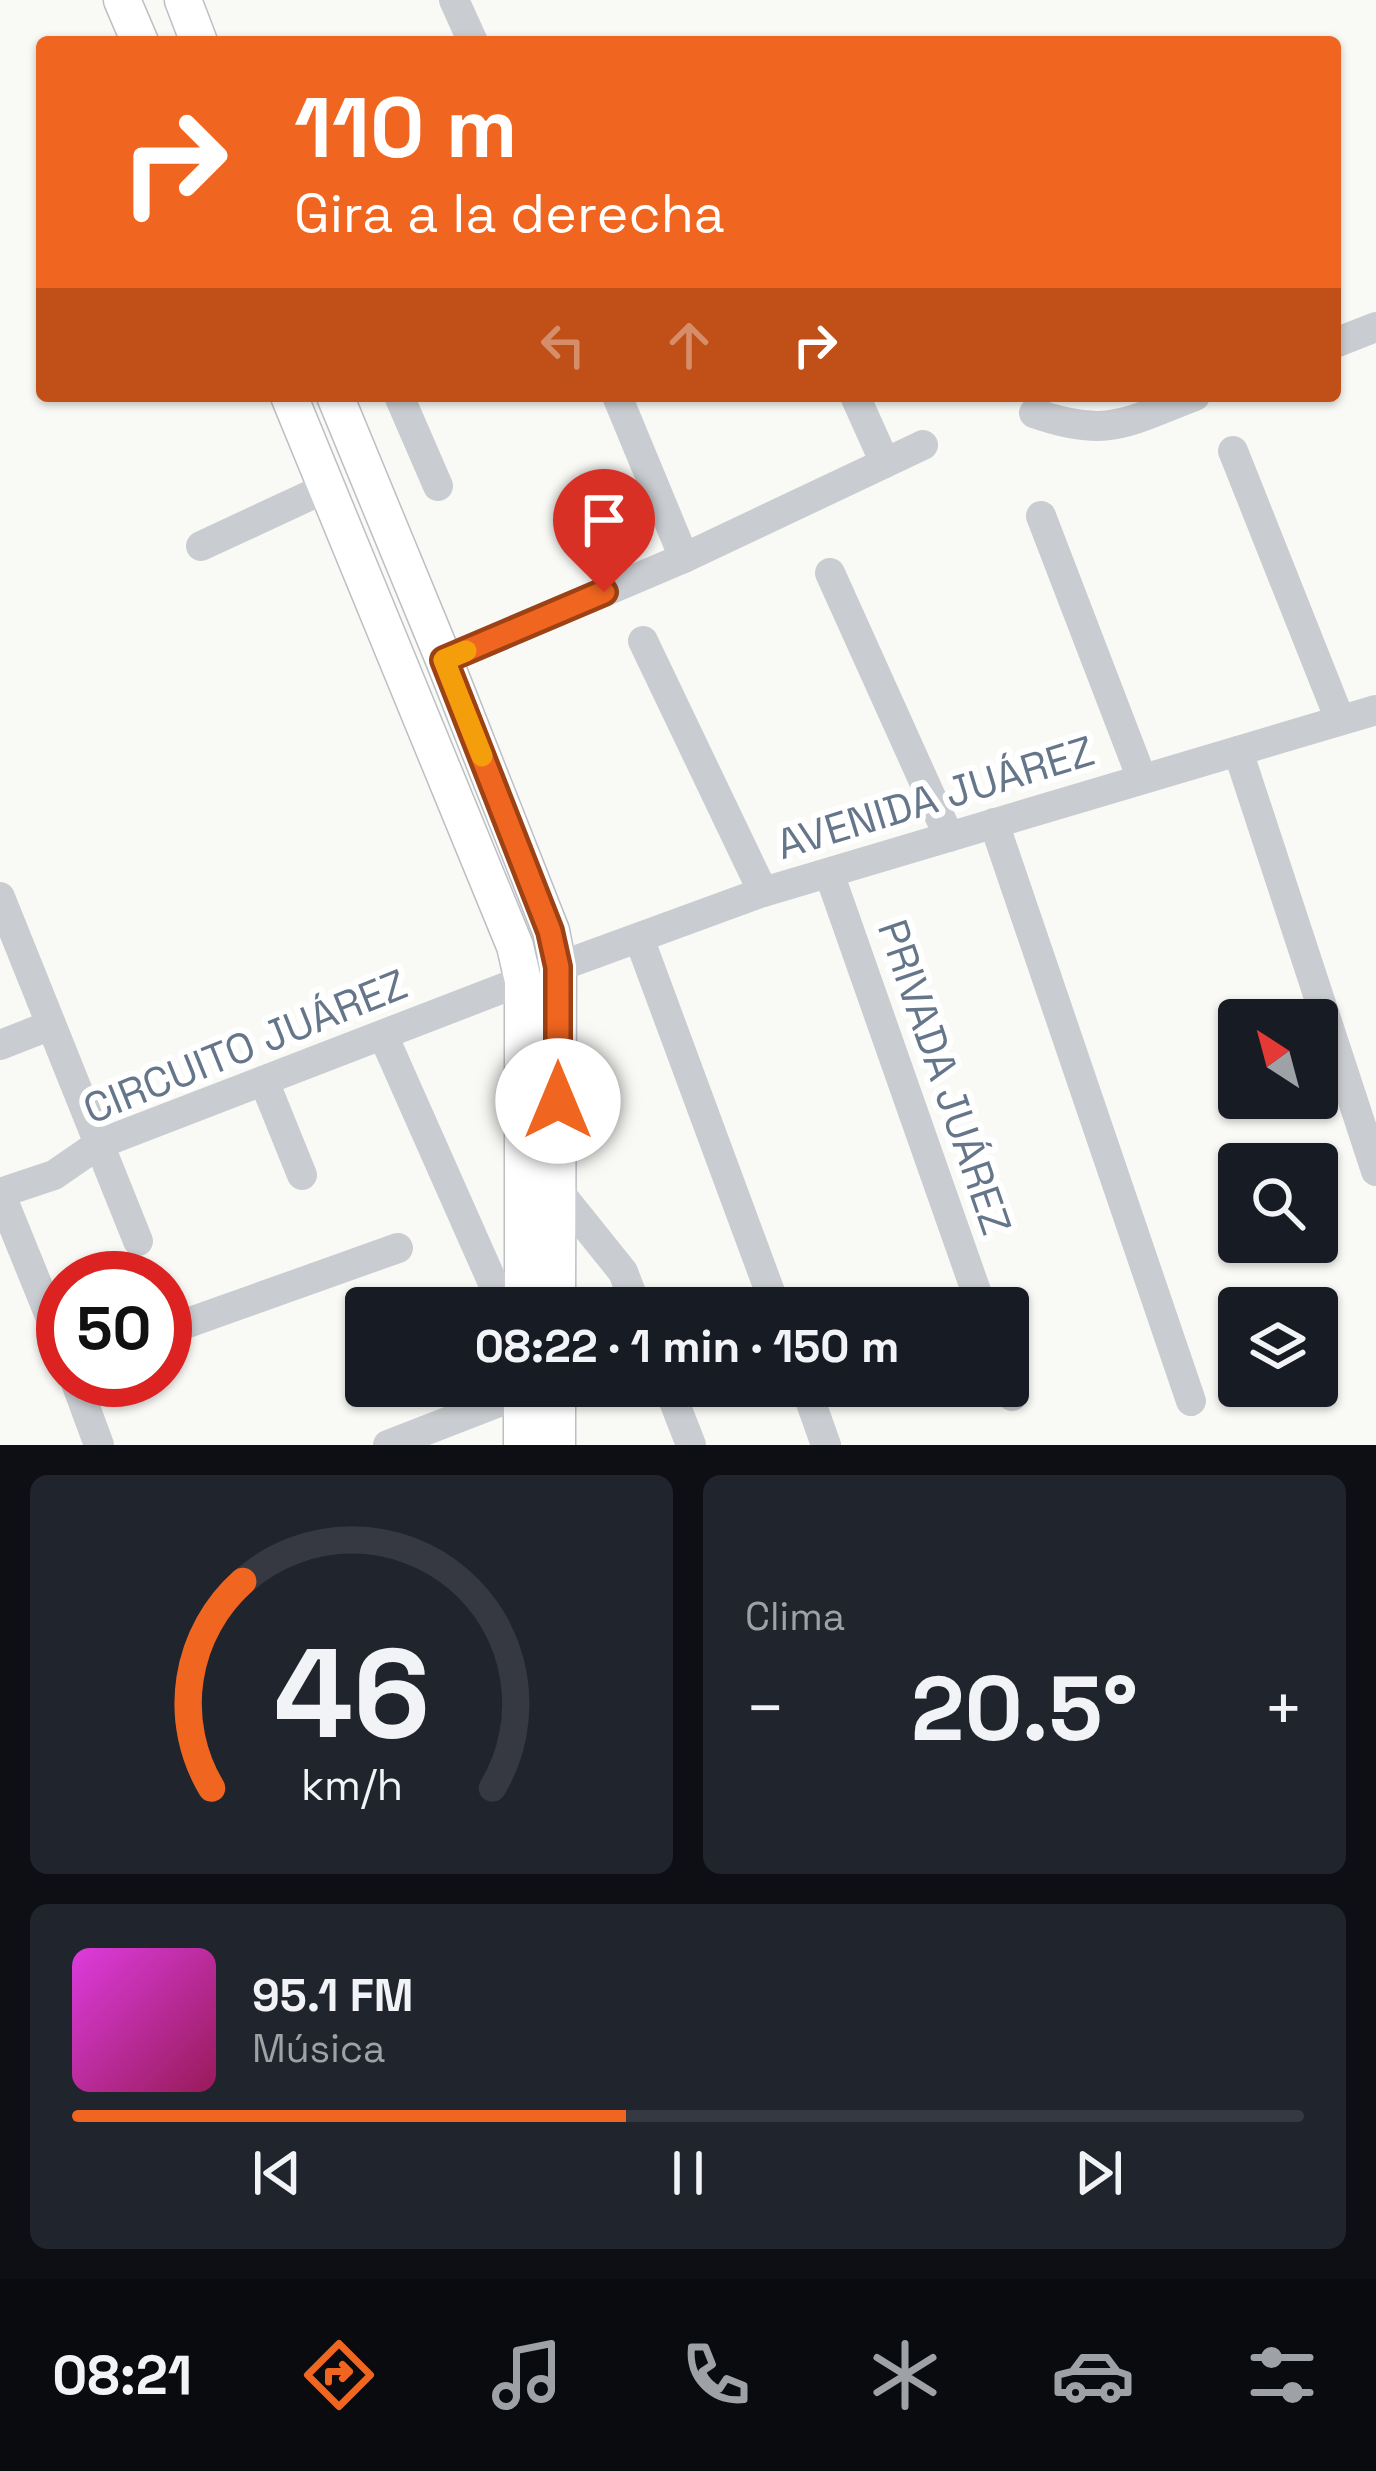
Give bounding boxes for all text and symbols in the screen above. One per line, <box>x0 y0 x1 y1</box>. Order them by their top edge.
text: 110 m <box>294 74 517 182</box>
icon: right <box>96 84 252 240</box>
text: Gira a la derecha <box>294 179 725 248</box>
icon: left <box>530 312 596 378</box>
icon: ahead <box>656 312 722 378</box>
icon: right <box>782 312 848 378</box>
pin <box>553 469 655 592</box>
icon: arrive <box>571 487 637 553</box>
street label: AVENIDA JUÁREZ <box>770 724 1100 871</box>
street label: PRIVADA JUÁREZ <box>866 913 1023 1242</box>
street label: CIRCUITO JUÁREZ <box>76 957 415 1136</box>
north arrow <box>1218 999 1338 1119</box>
map controls <box>1218 999 1338 1407</box>
position arrow <box>495 1038 621 1164</box>
button: search <box>1218 1143 1338 1263</box>
speed limit sign: 50 <box>36 1251 192 1407</box>
button: layers <box>1218 1287 1338 1407</box>
text: 08:22 · 1 min · 150 m <box>475 1318 899 1375</box>
text: Clima <box>745 1592 845 1641</box>
text: 46 <box>273 1614 430 1773</box>
text: 20.5° <box>911 1651 1138 1766</box>
text: − <box>745 1666 786 1750</box>
text: + <box>1263 1666 1304 1750</box>
text: km/h <box>300 1757 403 1812</box>
text: 95.1 FM <box>252 1967 413 2024</box>
text: Música <box>252 2024 385 2073</box>
icon: previous <box>244 2140 310 2206</box>
icon: pause <box>655 2140 721 2206</box>
icon: next <box>1066 2140 1132 2206</box>
icon: directions <box>297 2333 381 2417</box>
icon: music <box>485 2333 569 2417</box>
icon: phone <box>674 2333 758 2417</box>
icon: climate <box>863 2333 947 2417</box>
icon: car <box>1051 2333 1135 2417</box>
icon: filters <box>1240 2333 1324 2417</box>
text: 08:21 <box>52 2341 192 2410</box>

